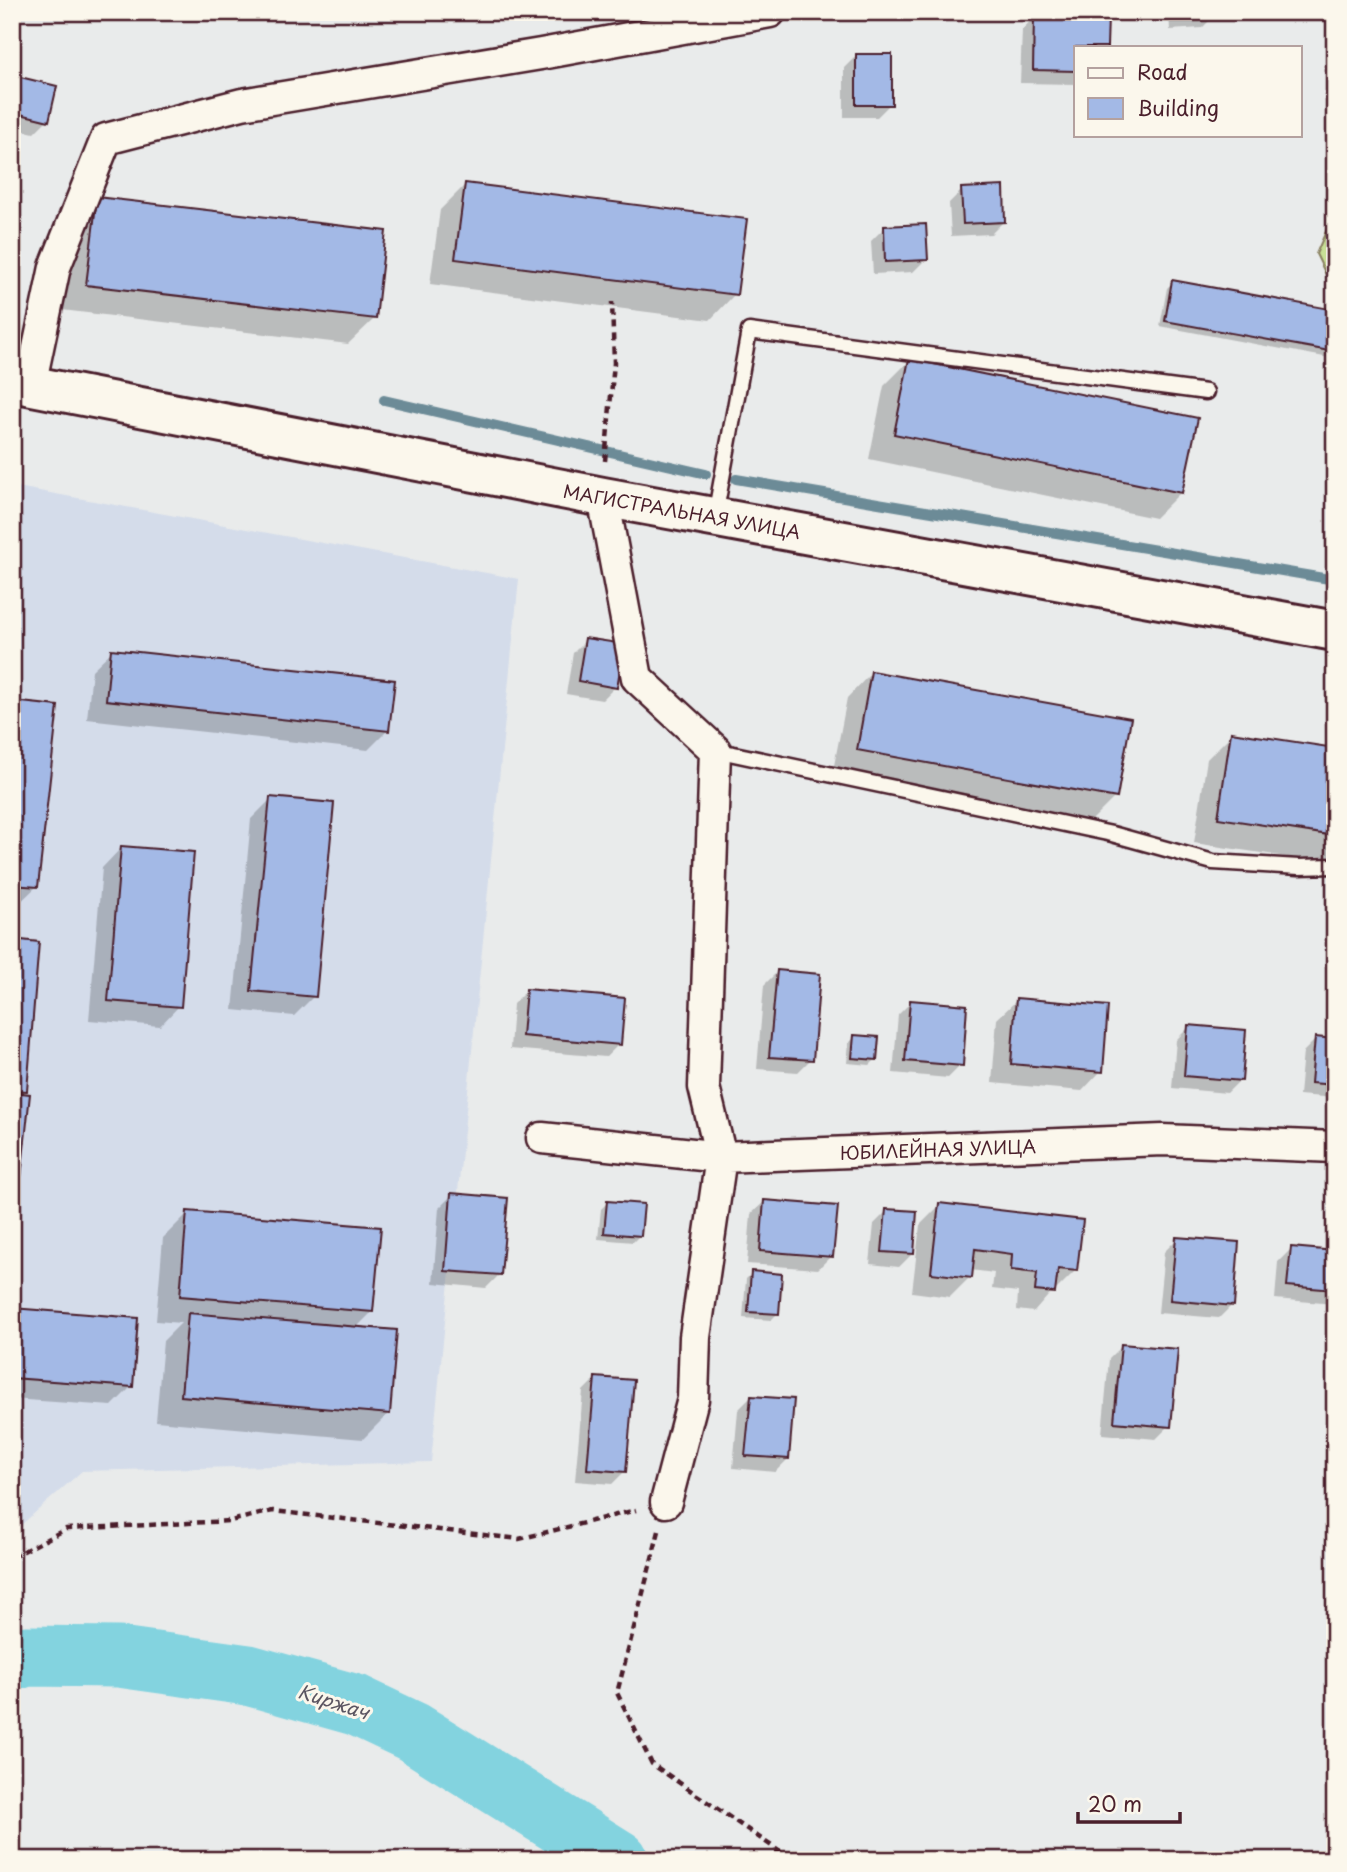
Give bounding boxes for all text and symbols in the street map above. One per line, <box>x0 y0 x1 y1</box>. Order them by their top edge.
legend <box>1074 46 1302 136</box>
text: Road <box>1137 55 1188 87</box>
text: Building <box>1137 91 1219 123</box>
street label: МАГИСТРАЛЬНАЯ УЛИЦА <box>561 477 803 545</box>
street label: ЮБИЛЕЙНАЯ УЛИЦА <box>839 1132 1037 1166</box>
water label: Киржач <box>295 1676 374 1726</box>
scale bar <box>1078 1781 1179 1825</box>
text: 20 m <box>1088 1787 1142 1819</box>

